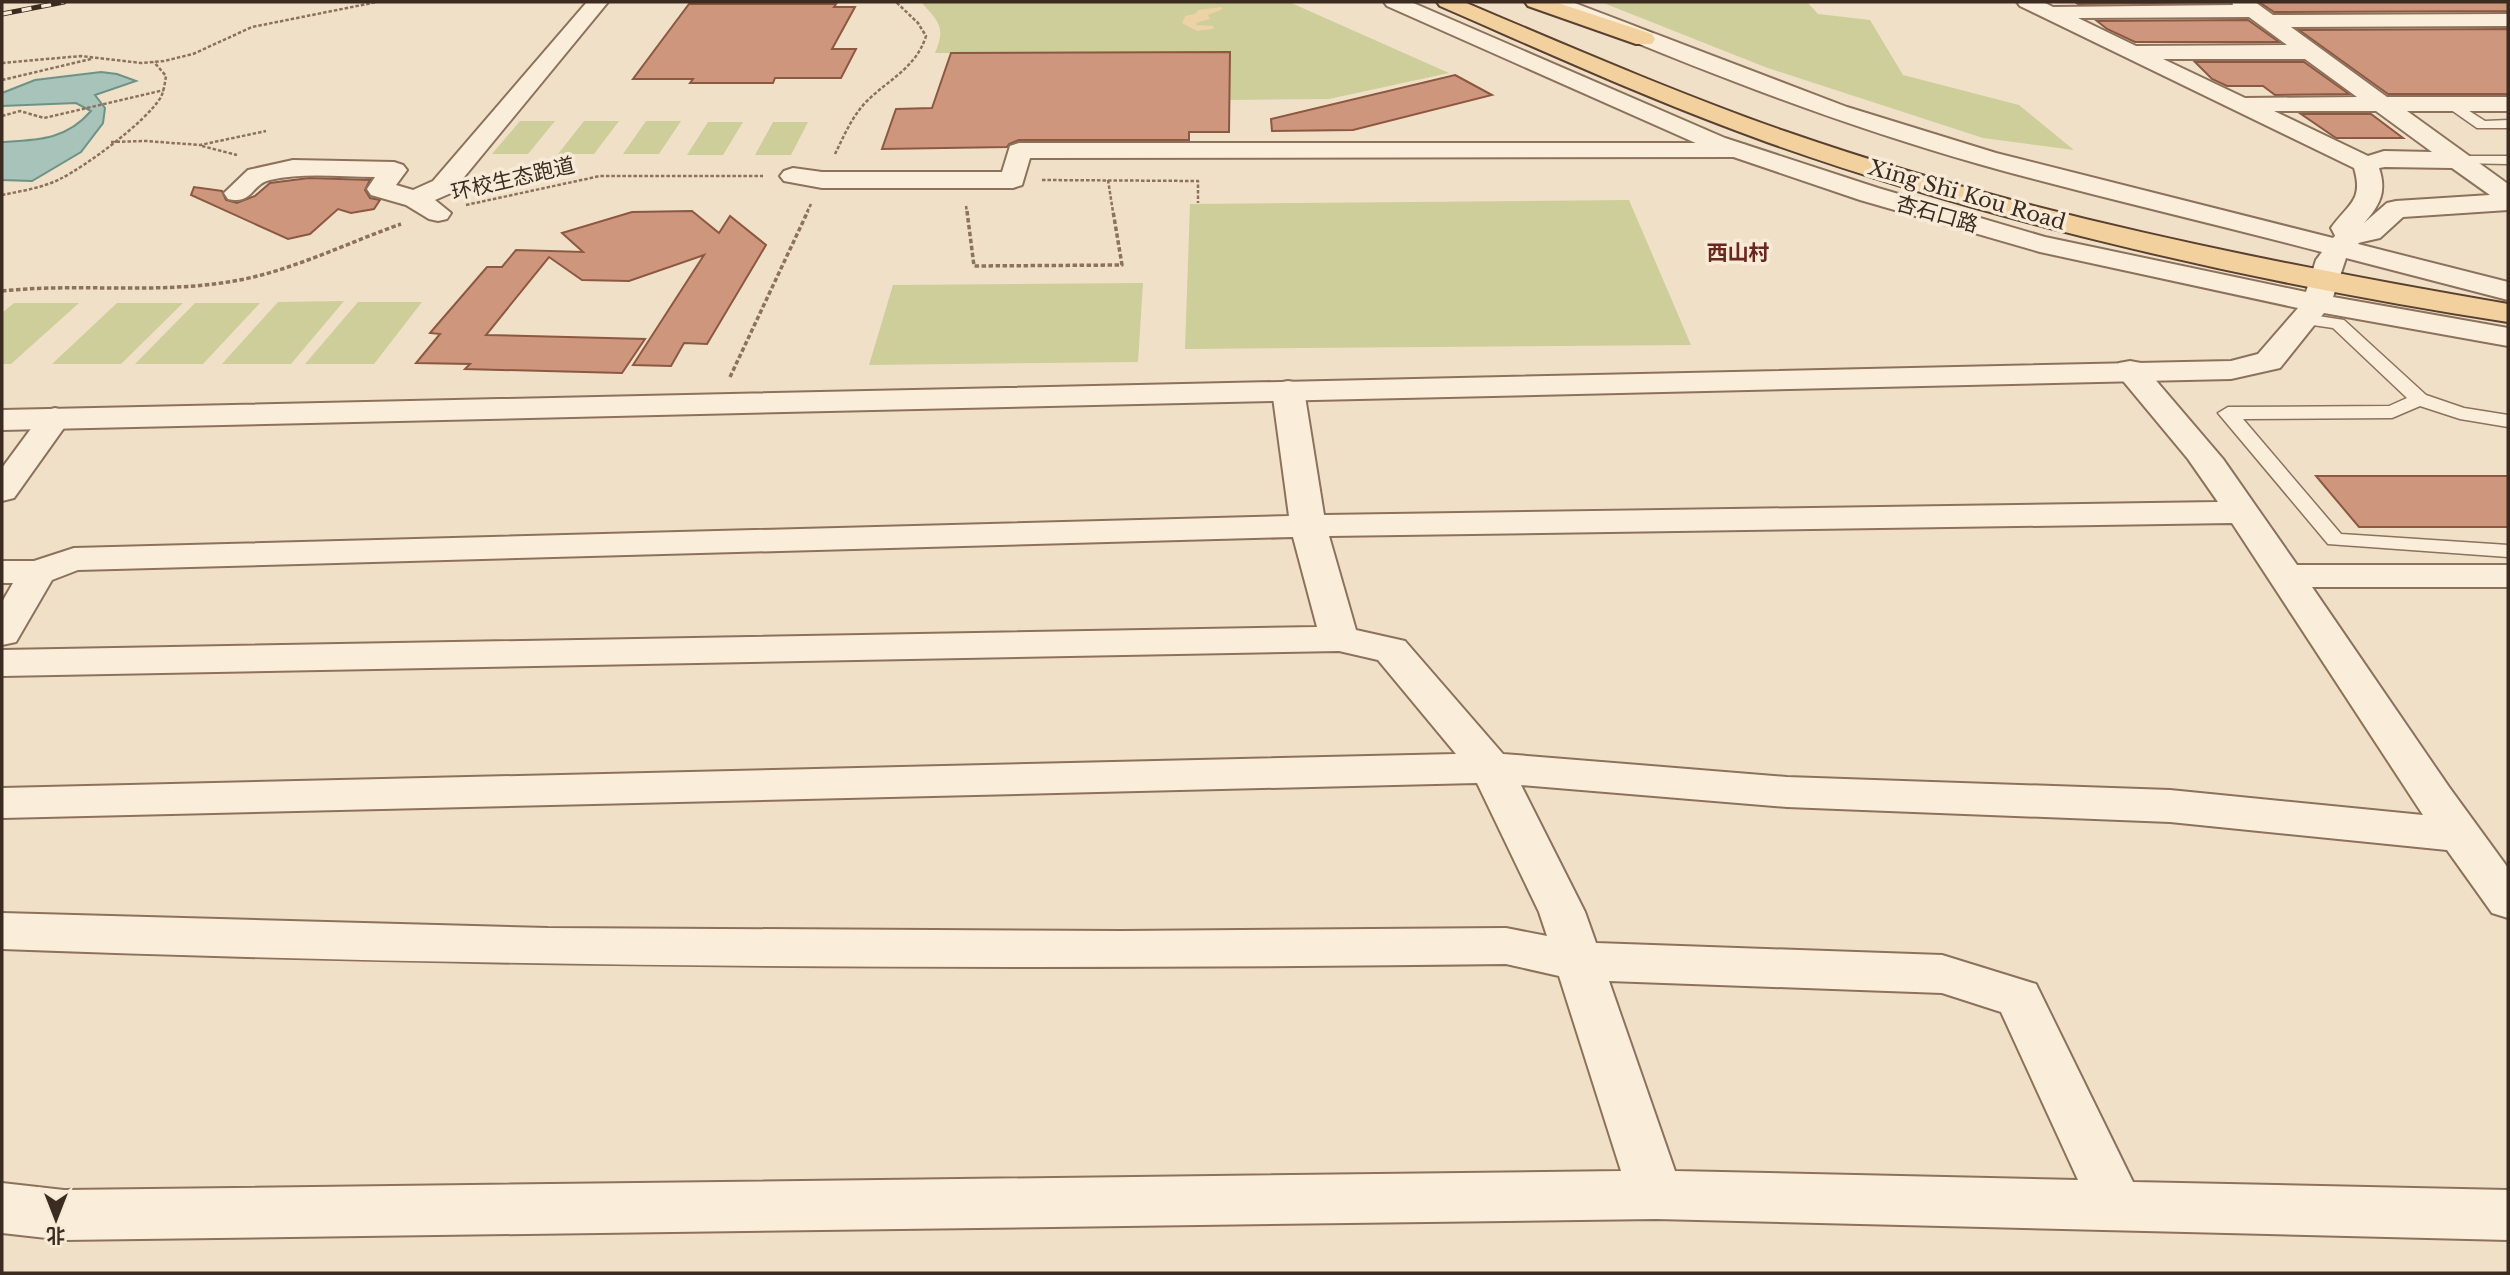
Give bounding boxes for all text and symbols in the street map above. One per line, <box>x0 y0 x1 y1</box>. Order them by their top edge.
street label: 环校生态跑道 <box>449 152 577 206</box>
street label: Xing Shi Kou Road <box>1865 154 2069 236</box>
street label: 杏石口路 <box>1893 190 1981 238</box>
district label: 西山村 <box>1707 240 1770 266</box>
north arrow <box>21 1184 91 1254</box>
text: 北 <box>46 1224 66 1247</box>

